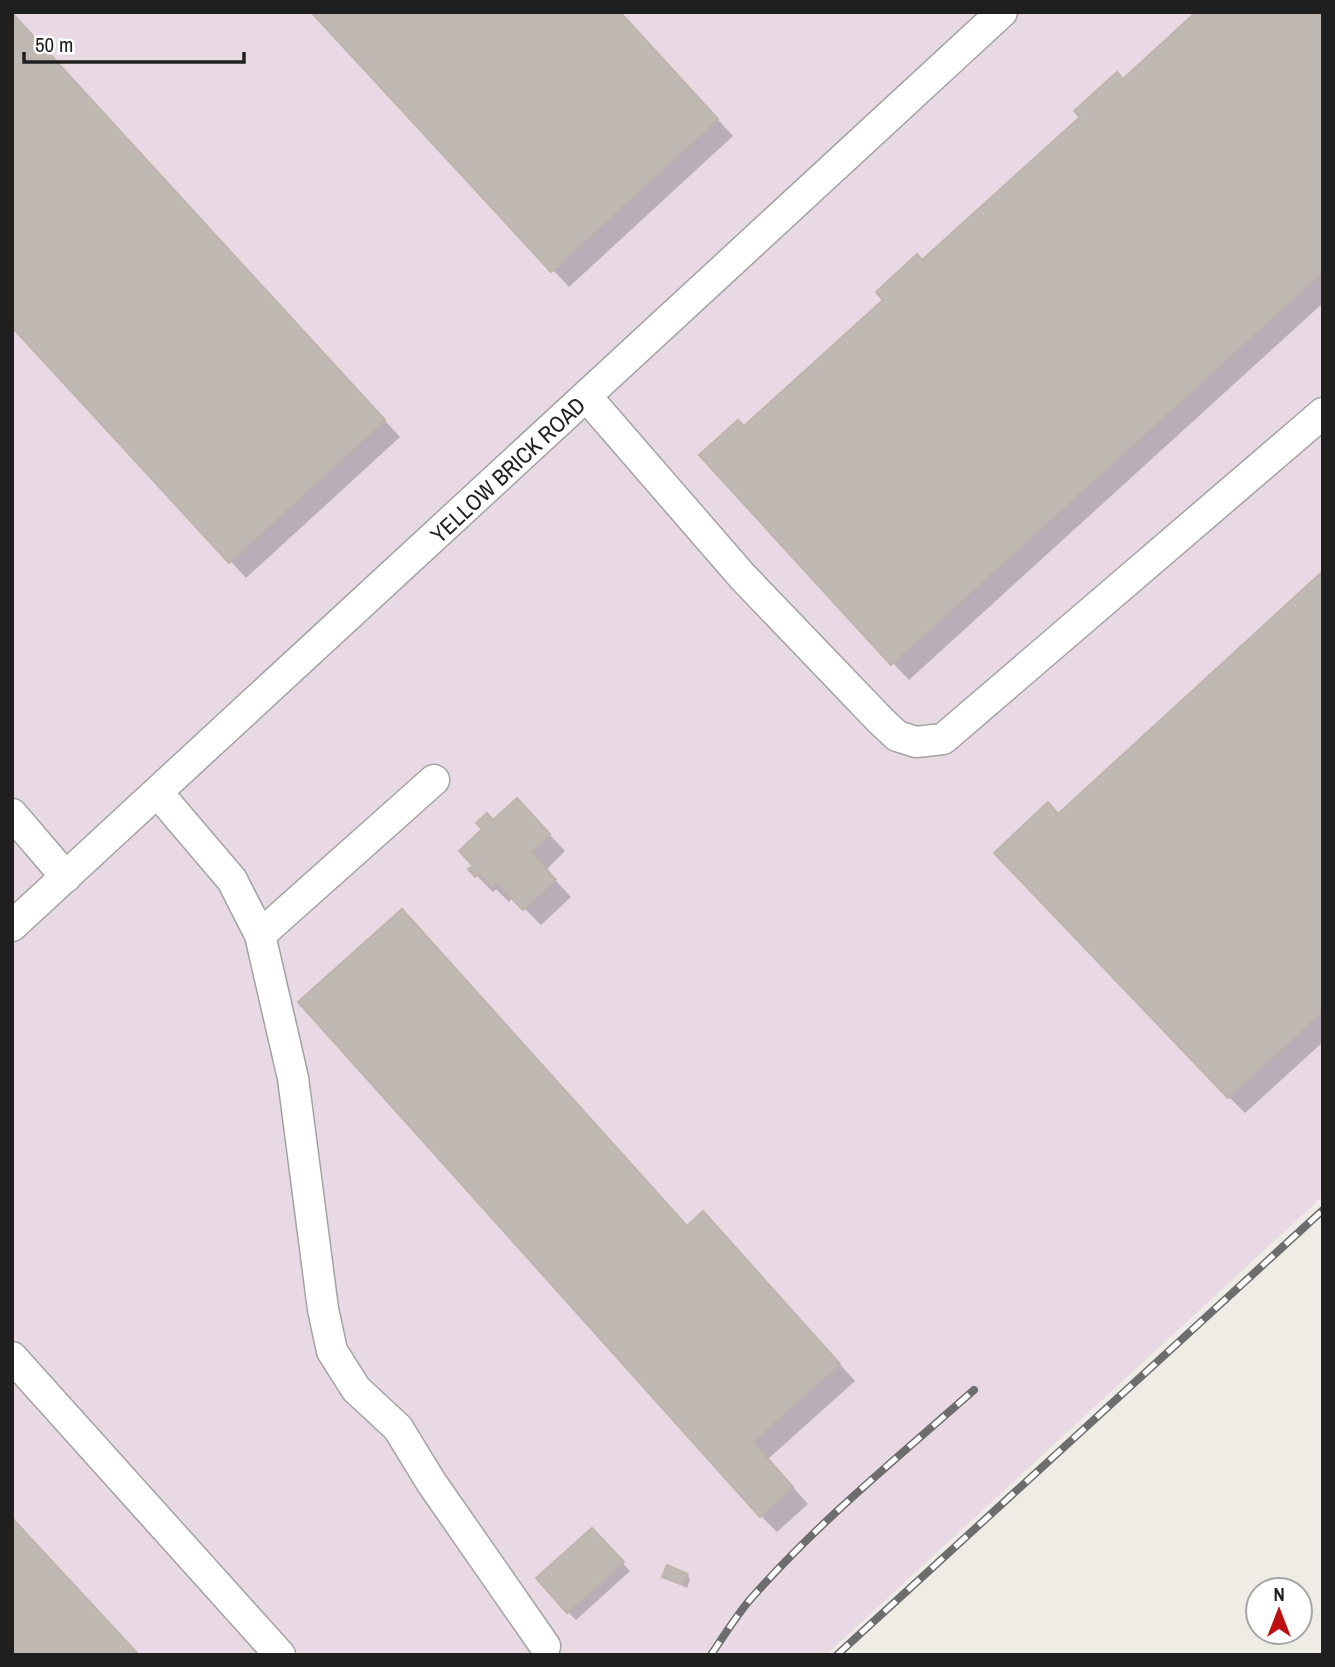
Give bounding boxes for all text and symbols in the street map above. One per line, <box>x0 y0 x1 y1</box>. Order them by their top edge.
scale bar <box>24 21 245 65</box>
text: 50 m <box>35 30 73 59</box>
street label: YELLOW BRICK ROAD <box>424 390 592 550</box>
north arrow <box>1244 1576 1314 1646</box>
text: N <box>1273 1581 1285 1607</box>

